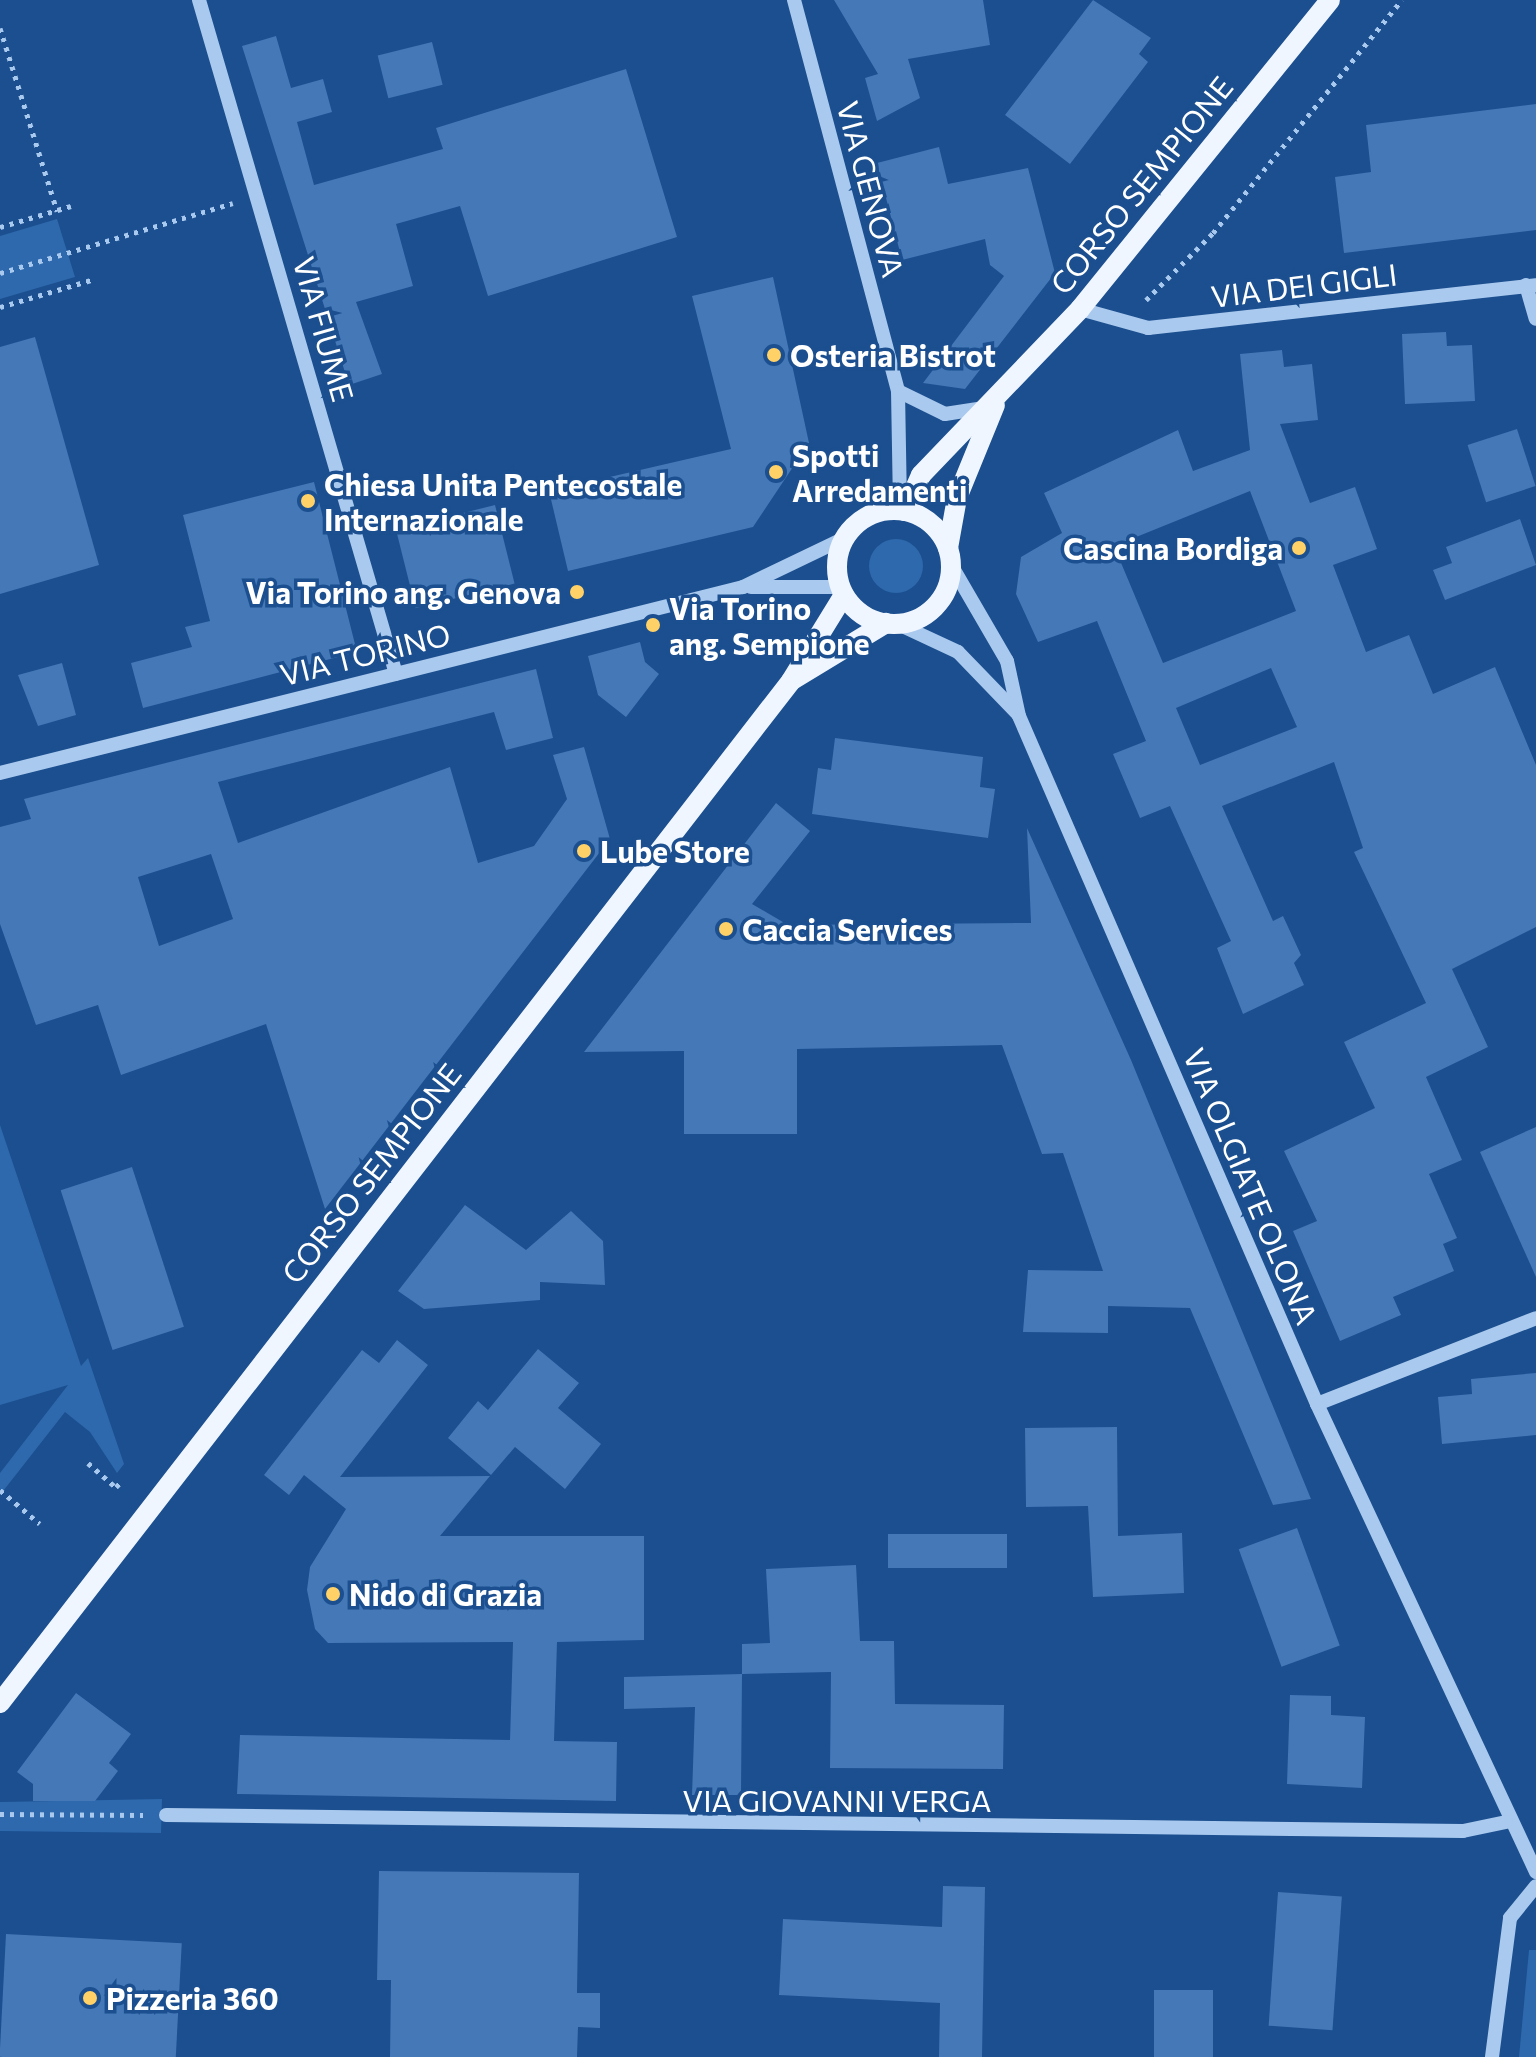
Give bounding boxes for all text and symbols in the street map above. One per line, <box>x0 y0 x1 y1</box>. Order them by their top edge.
street label: CORSO SEMPIONE <box>1042 69 1240 301</box>
street label: VIA GENOVA <box>830 97 912 281</box>
street label: VIA FIUME <box>286 252 362 406</box>
street label: VIA DEI GIGLI <box>1209 256 1399 314</box>
place label: Osteria Bistrot <box>790 337 996 373</box>
marker: Osteria Bistrot <box>765 346 783 364</box>
place label: Spotti Arredamenti <box>792 437 967 508</box>
marker: Spotti Arredamenti <box>767 463 785 481</box>
place label: Chiesa Unita Pentecostale Internazionale <box>324 466 682 536</box>
marker: Chiesa Unita Pentecostale Internazionale <box>299 492 317 510</box>
place label: Cascina Bordiga <box>1063 530 1283 566</box>
marker: Cascina Bordiga <box>1290 539 1308 557</box>
place label: Via Torino ang. Genova <box>246 574 561 610</box>
marker: Via Torino ang. Genova <box>568 583 586 601</box>
place label: Via Torino ang. Sempione <box>669 590 869 660</box>
street label: VIA TORINO <box>276 616 454 692</box>
marker: Via Torino ang. Sempione <box>644 616 662 634</box>
place label: Lube Store <box>600 833 750 869</box>
marker: Lube Store <box>575 842 593 860</box>
place label: Caccia Services <box>742 911 952 947</box>
marker: Caccia Services <box>717 920 735 938</box>
street label: VIA OLGIATE OLONA <box>1176 1042 1326 1330</box>
street label: CORSO SEMPIONE <box>274 1056 468 1290</box>
place label: Nido di Grazia <box>349 1576 542 1612</box>
marker: Nido di Grazia <box>324 1585 342 1603</box>
street label: VIA GIOVANNI VERGA <box>683 1782 991 1818</box>
place label: Pizzeria 360 <box>106 1980 279 2016</box>
marker: Pizzeria 360 <box>81 1989 99 2007</box>

